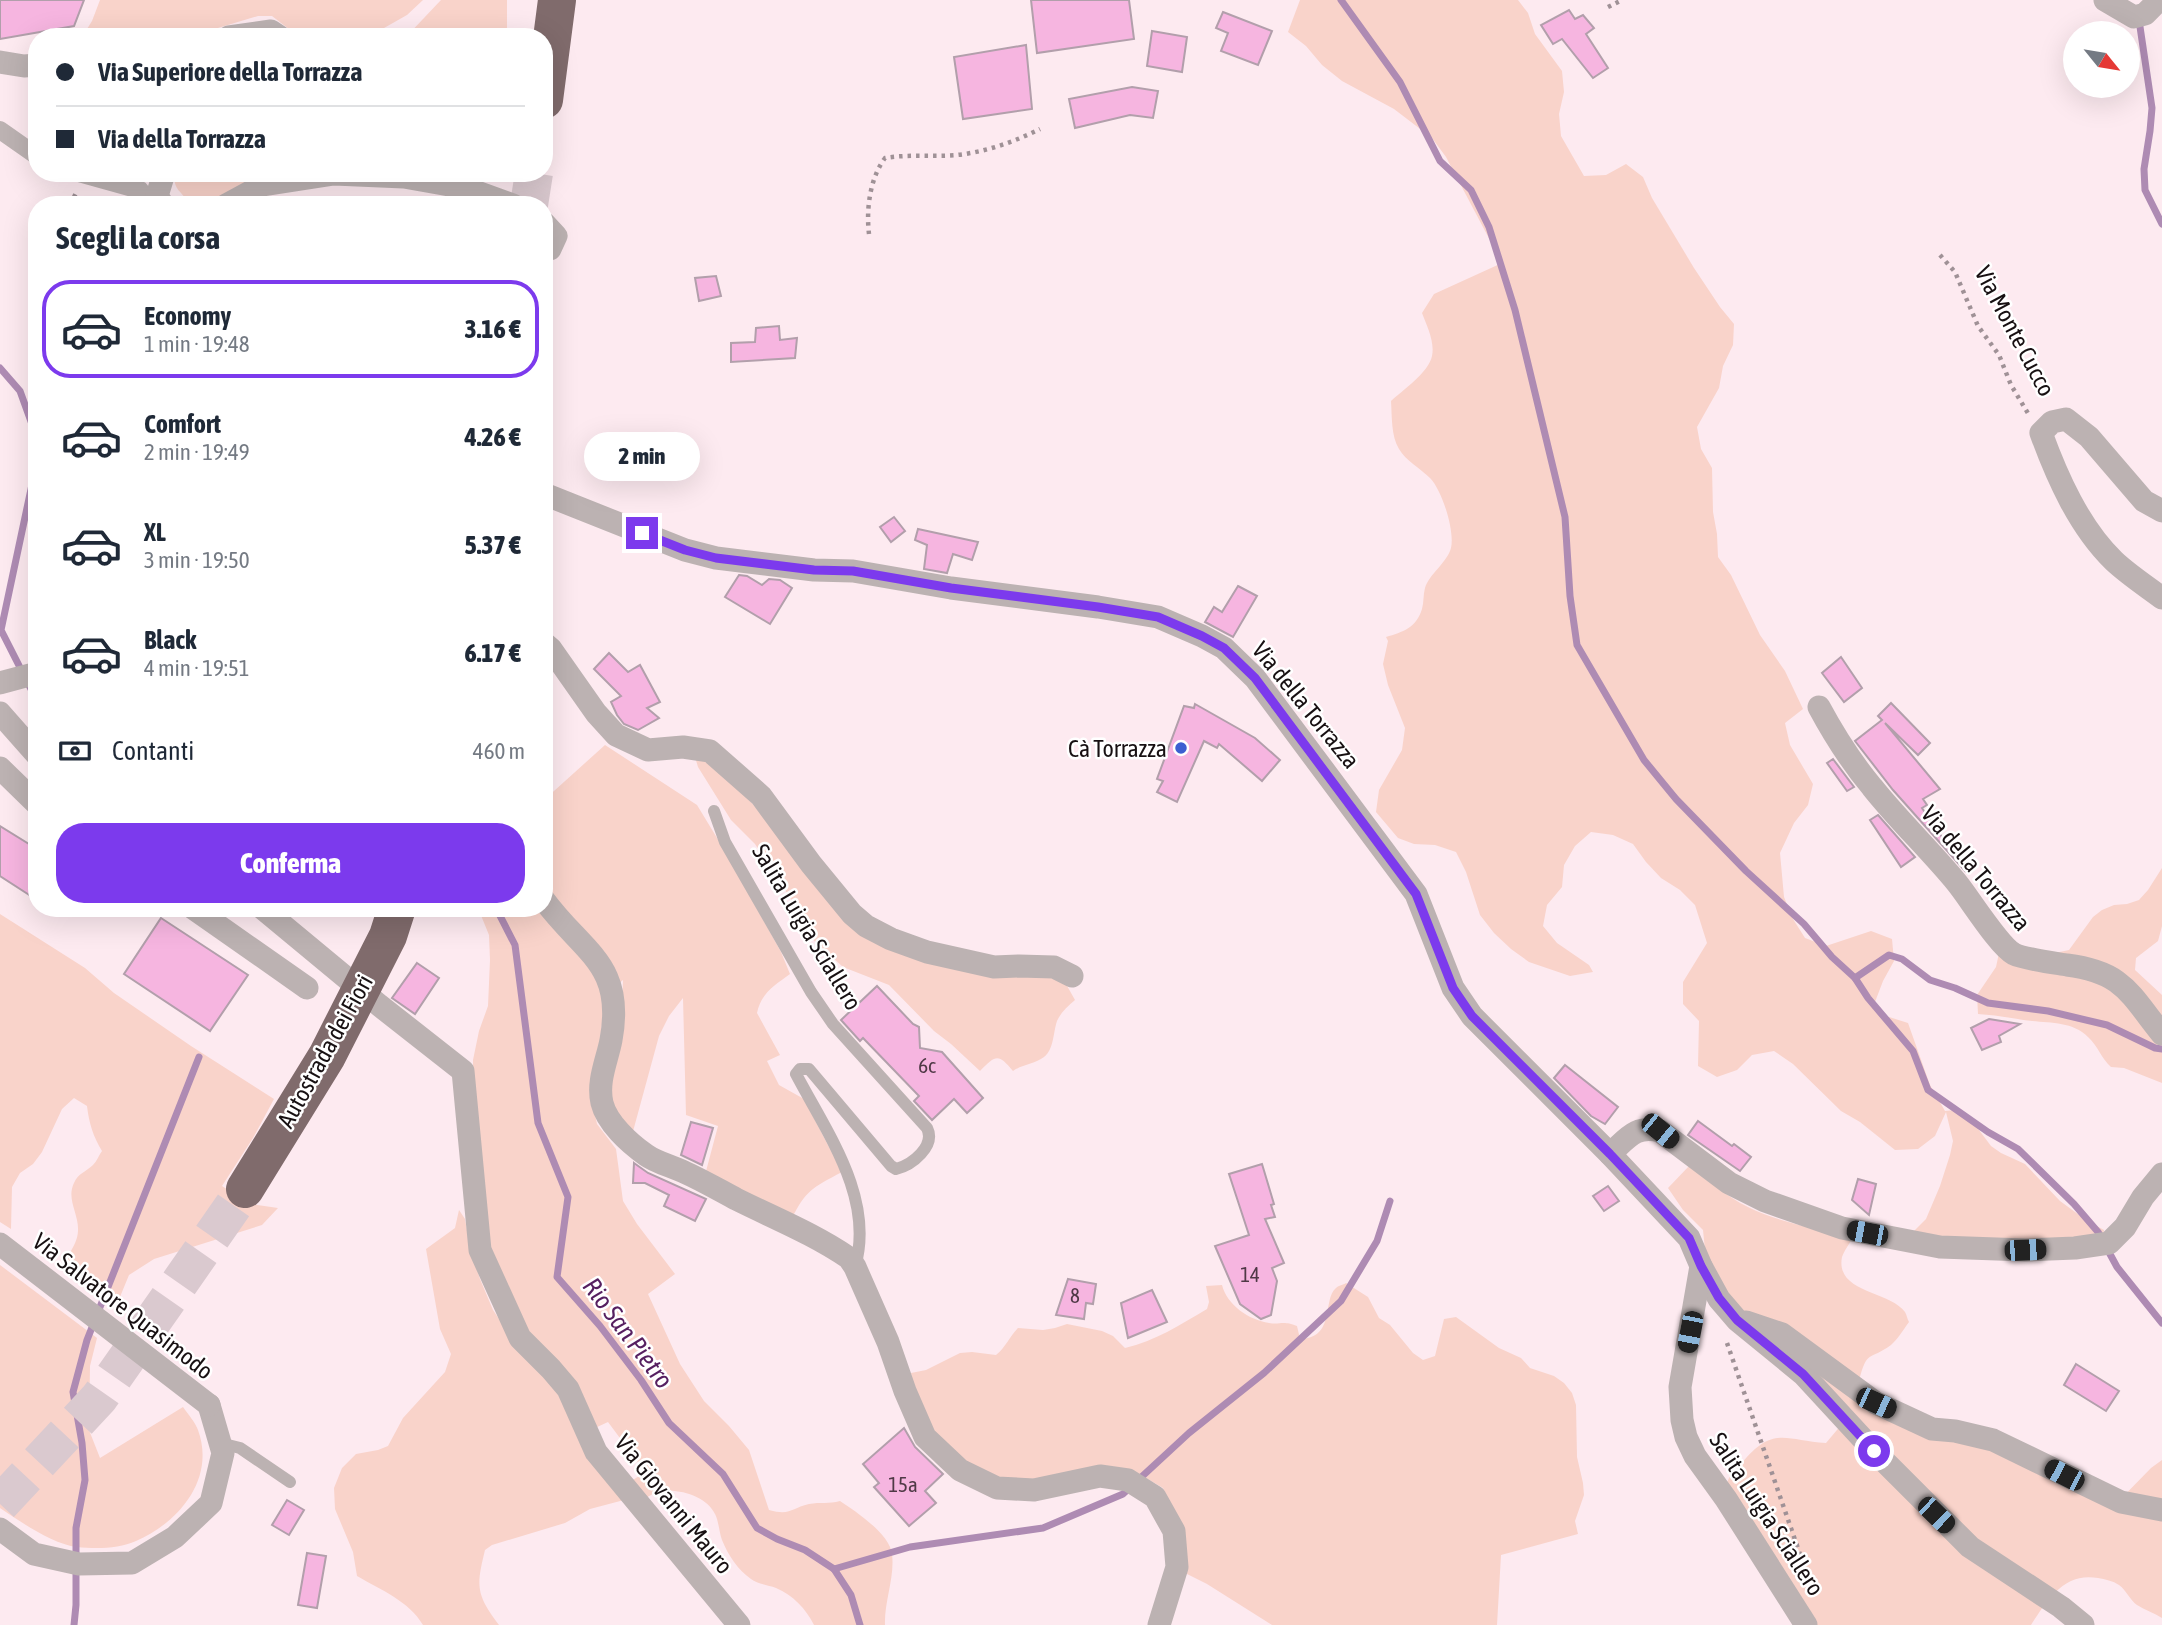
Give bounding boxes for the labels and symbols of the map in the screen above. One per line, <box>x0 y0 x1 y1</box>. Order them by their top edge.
north arrow <box>2063 21 2140 98</box>
street label: Via Monte Cucco <box>1970 262 2060 400</box>
callout: 2 min <box>584 432 700 480</box>
route end <box>626 517 658 549</box>
street label: Via della Torrazza <box>1247 636 1365 774</box>
place label: Cà Torrazza <box>1068 735 1167 762</box>
marker: Cà Torrazza <box>1173 740 1189 756</box>
street label: Via della Torrazza <box>1916 800 2036 936</box>
street label: Salita Luigia Sciallero <box>747 839 867 1015</box>
street label: Autostrada dei Fiori <box>272 970 378 1132</box>
house number: 6c <box>918 1053 936 1077</box>
car <box>1638 1110 1683 1152</box>
car <box>1845 1219 1890 1247</box>
street label: Via Salvatore Quasimodo <box>28 1227 218 1385</box>
car <box>2004 1239 2047 1261</box>
house number: 14 <box>1240 1262 1260 1286</box>
water label: Rio San Pietro <box>577 1272 679 1394</box>
house number: 8 <box>1070 1283 1080 1307</box>
car <box>1676 1309 1705 1355</box>
car <box>1853 1385 1900 1421</box>
street label: Salita Luigia Sciallero <box>1704 1428 1830 1600</box>
street label: Via Giovanni Mauro <box>610 1429 738 1579</box>
route start <box>1858 1435 1890 1467</box>
car <box>2041 1456 2088 1494</box>
house number: 15a <box>888 1472 918 1496</box>
car <box>1914 1493 1959 1537</box>

